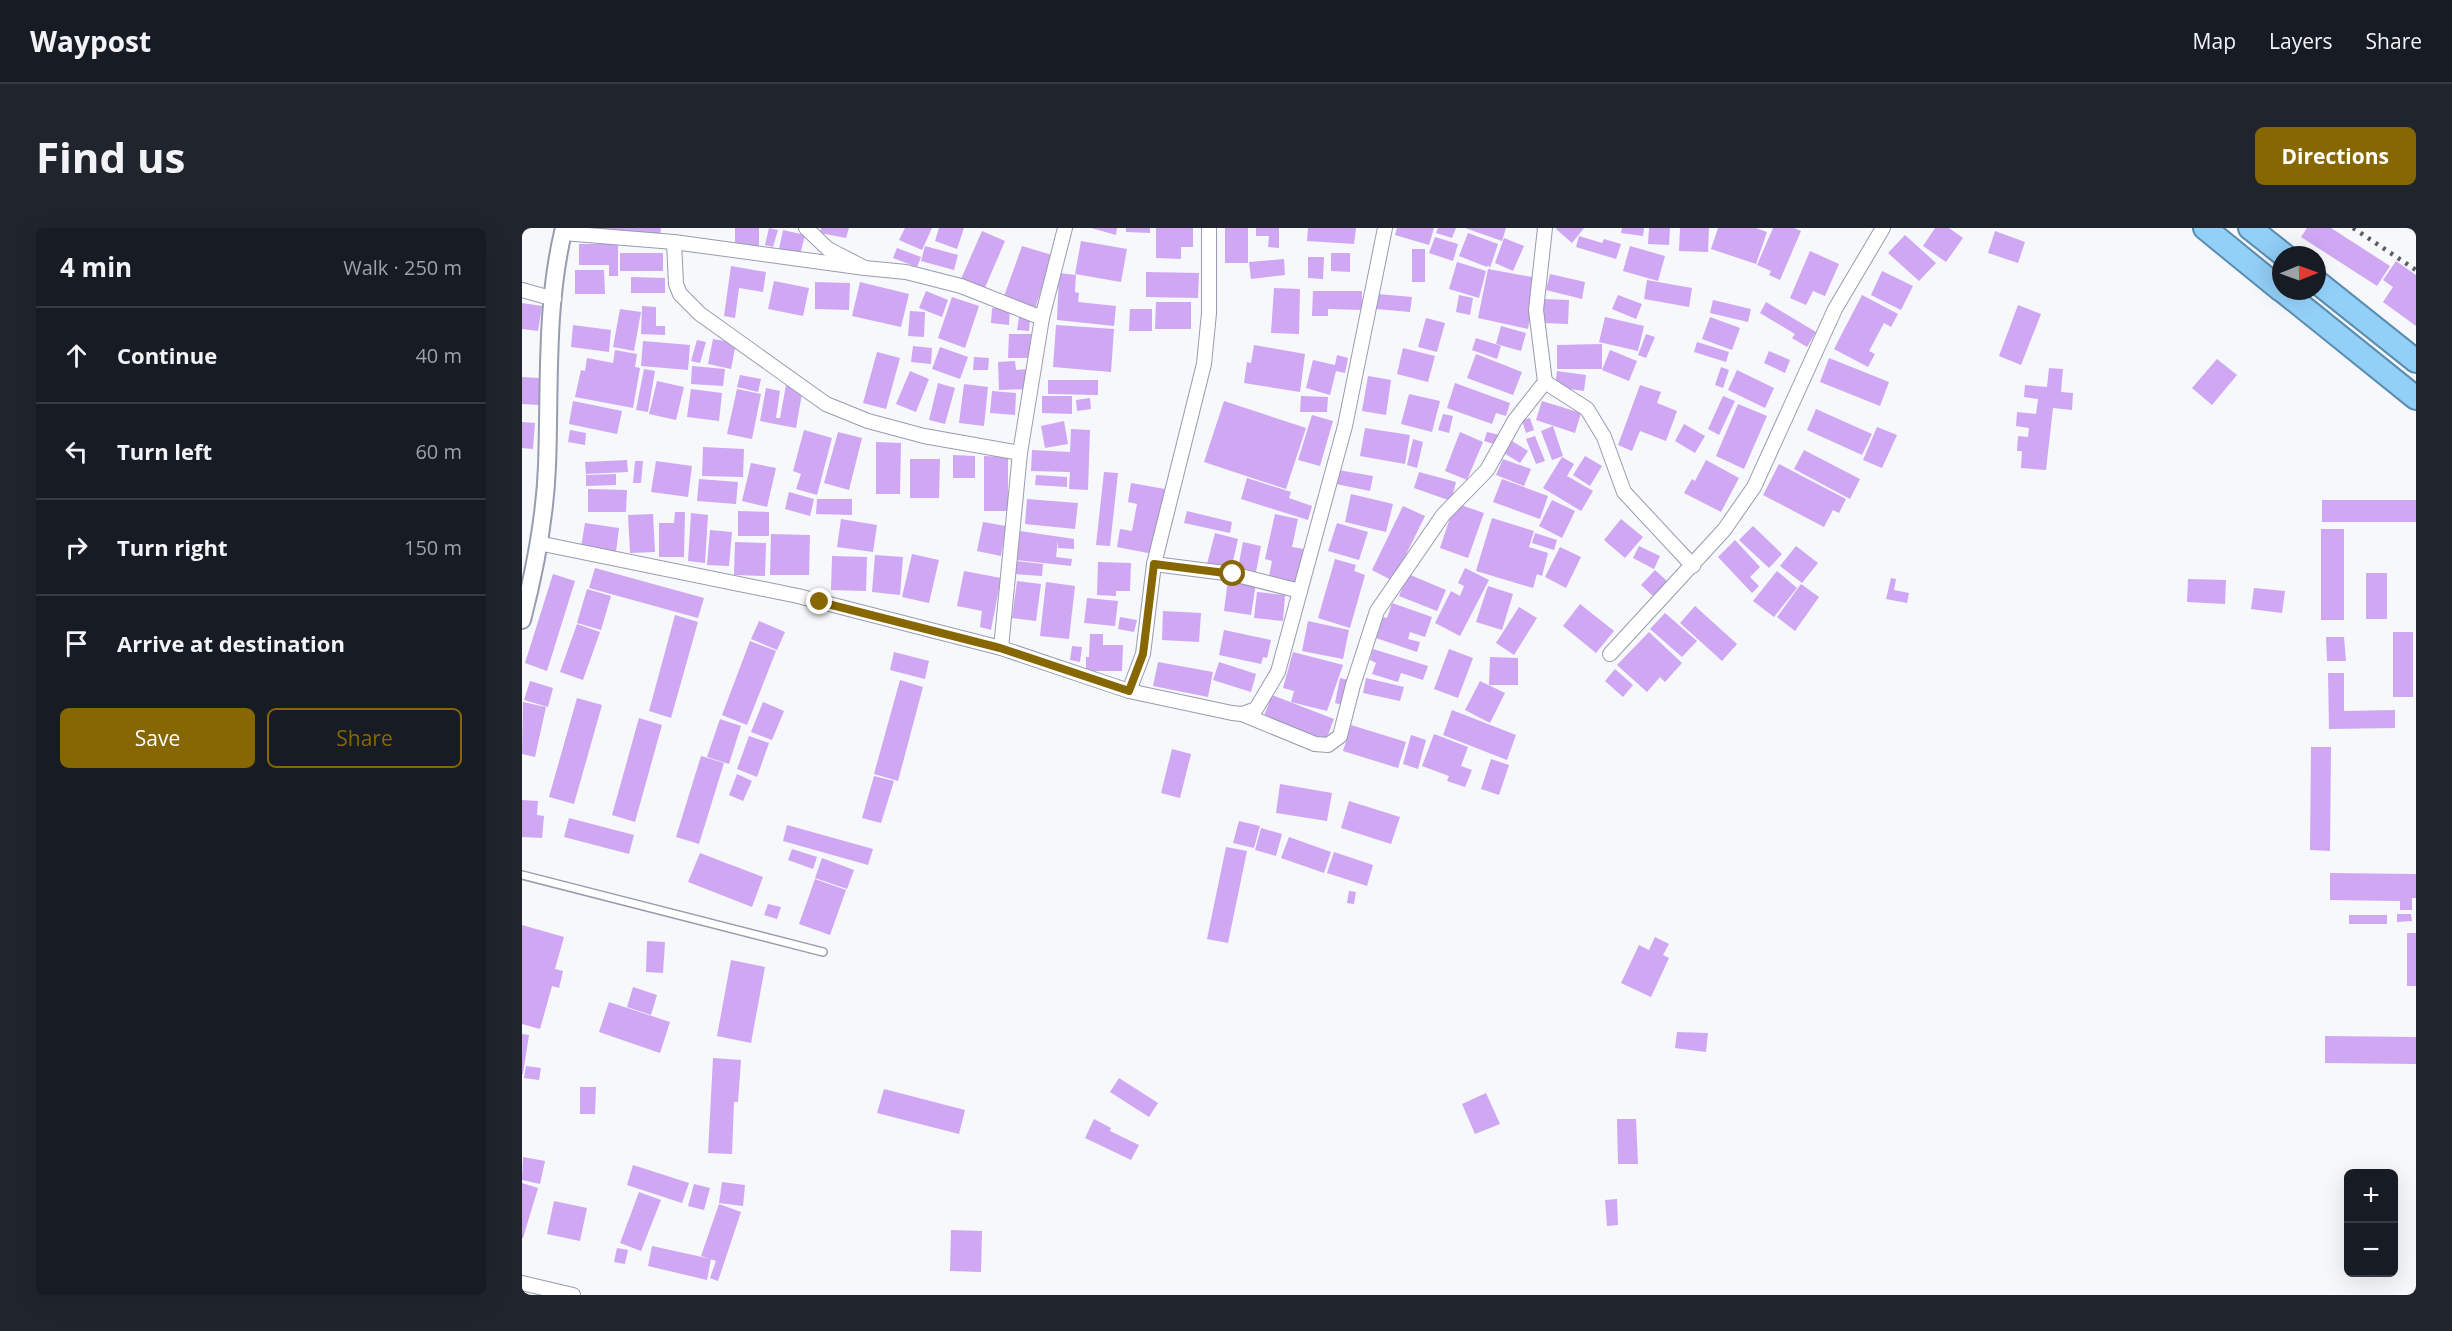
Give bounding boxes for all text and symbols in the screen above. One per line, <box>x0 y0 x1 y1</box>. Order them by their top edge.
text: Waypost <box>30 22 151 60</box>
text: Map <box>2193 27 2236 55</box>
text: Layers <box>2269 27 2333 55</box>
text: Share <box>2366 27 2422 55</box>
button: Directions <box>2255 127 2416 185</box>
text: Find us <box>36 128 185 185</box>
north arrow <box>2272 246 2326 300</box>
text: 4 min <box>60 249 132 285</box>
text: Walk · 250 m <box>343 254 462 281</box>
icon: ahead <box>60 339 93 372</box>
text: Continue <box>117 340 217 370</box>
text: 40 m <box>415 342 462 369</box>
icon: left <box>60 435 93 468</box>
text: Turn left <box>117 436 212 466</box>
text: 60 m <box>415 438 462 465</box>
icon: right <box>60 531 93 564</box>
text: Turn right <box>117 532 228 562</box>
text: 150 m <box>404 534 462 561</box>
route start <box>1219 560 1245 586</box>
route end <box>806 588 832 614</box>
icon: arrive <box>60 627 93 660</box>
text: Arrive at destination <box>117 628 345 658</box>
button: Save <box>60 708 255 768</box>
button: Share <box>267 708 462 768</box>
map controls <box>2344 1169 2398 1277</box>
button: + <box>2344 1169 2398 1223</box>
button: − <box>2344 1223 2398 1277</box>

